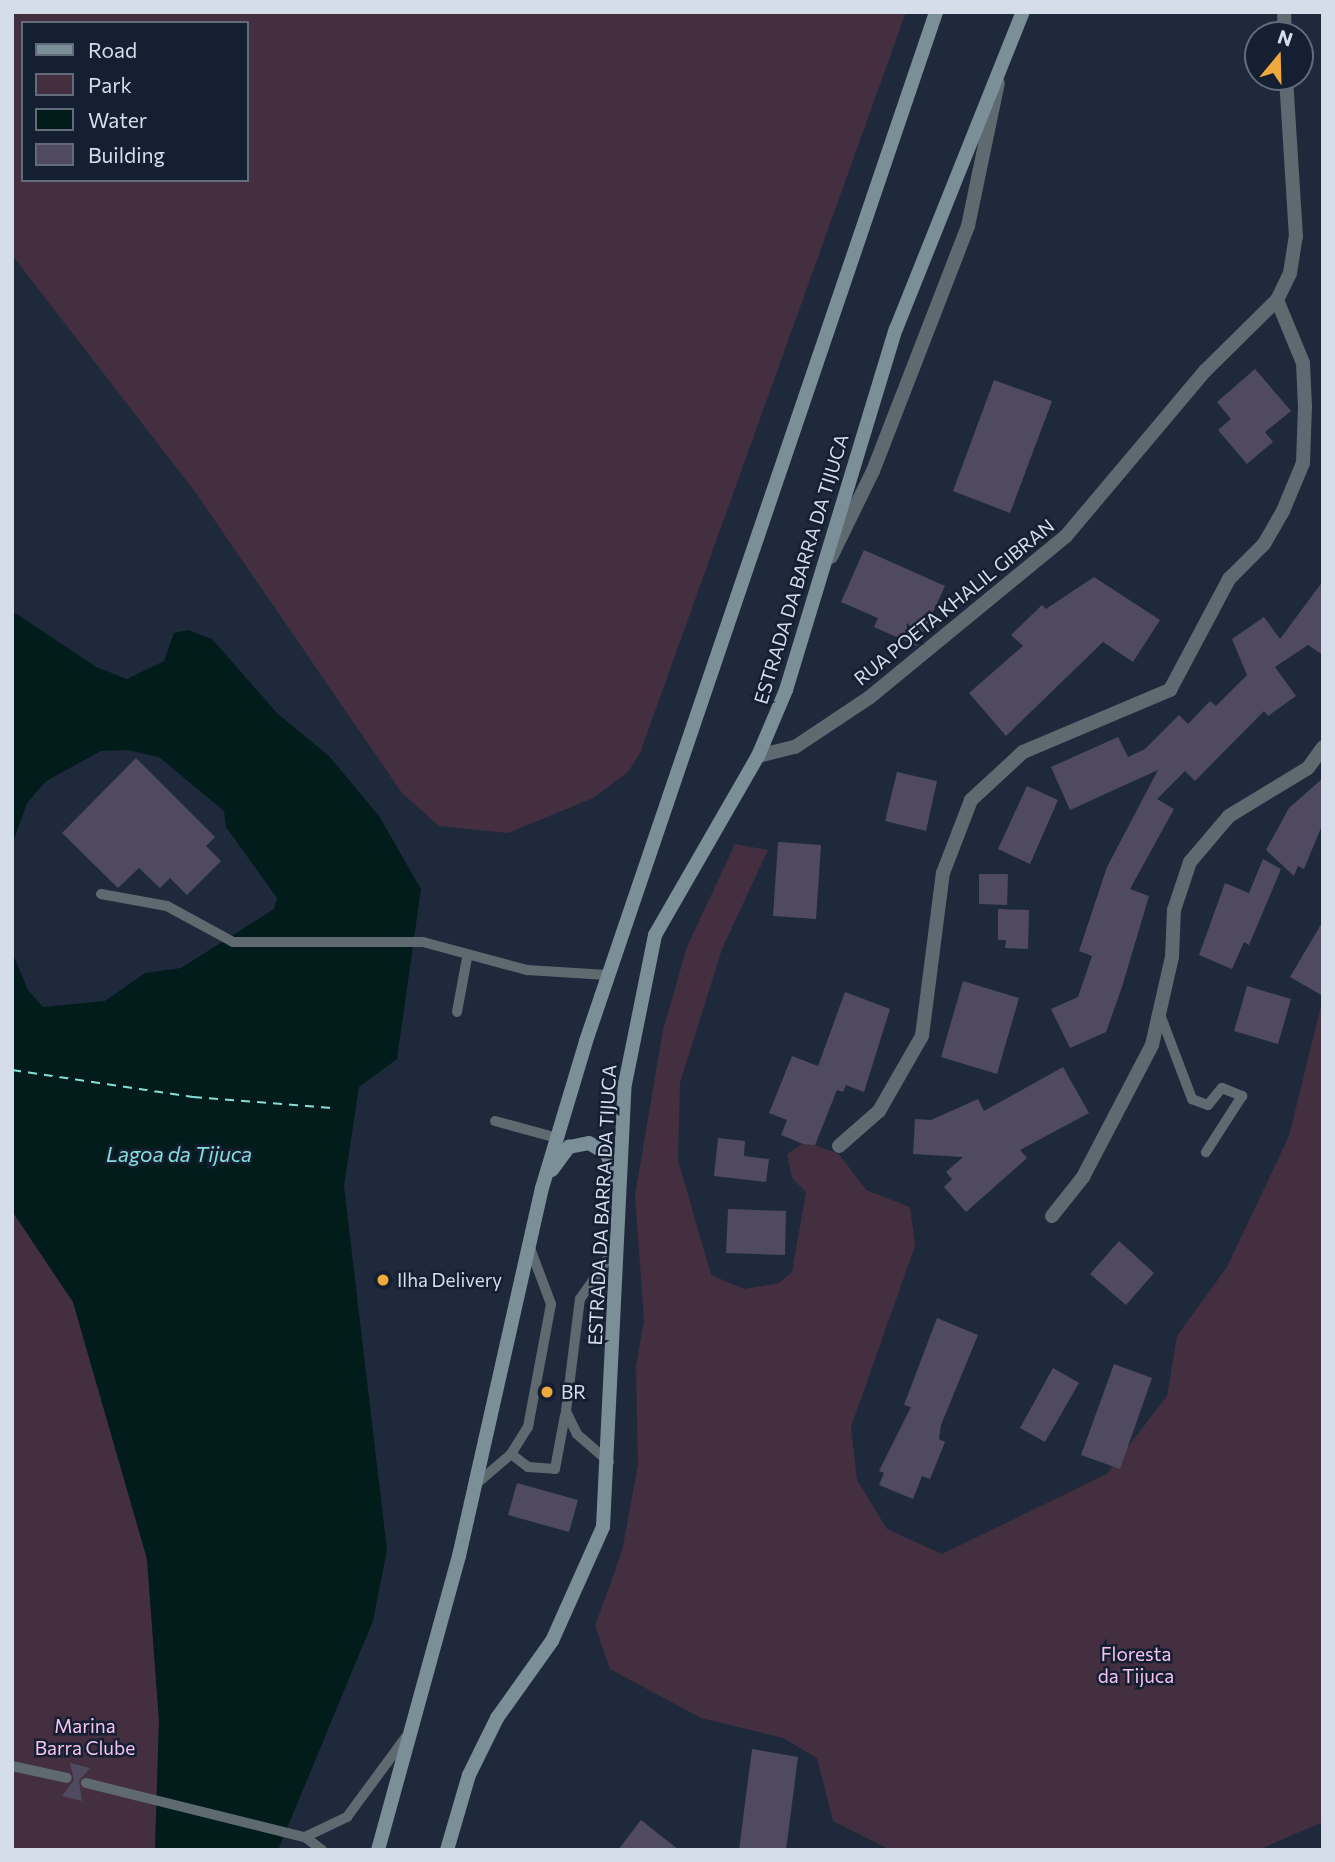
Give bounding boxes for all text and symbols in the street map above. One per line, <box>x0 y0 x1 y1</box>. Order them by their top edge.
legend <box>21 21 248 182</box>
north arrow <box>1244 21 1314 91</box>
text: N <box>1275 24 1296 51</box>
text: Road <box>88 37 137 62</box>
text: Park <box>88 72 132 97</box>
text: Water <box>88 107 147 132</box>
text: Building <box>88 142 165 167</box>
street label: ESTRADA DA BARRA DA TIJUCA <box>749 431 853 707</box>
street label: RUA POETA KHALIL GIBRAN <box>849 514 1059 690</box>
street label: ESTRADA DA BARRA DA TIJUCA <box>583 1064 621 1346</box>
water label: Lagoa da Tijuca <box>106 1141 252 1167</box>
place label: Ilha Delivery <box>397 1269 502 1291</box>
marker: Ilha Delivery <box>375 1272 391 1288</box>
place label: BR <box>561 1381 586 1403</box>
marker: BR <box>539 1384 555 1400</box>
park label: Floresta da Tijuca <box>1098 1643 1174 1687</box>
park label: Marina Barra Clube <box>35 1715 135 1759</box>

